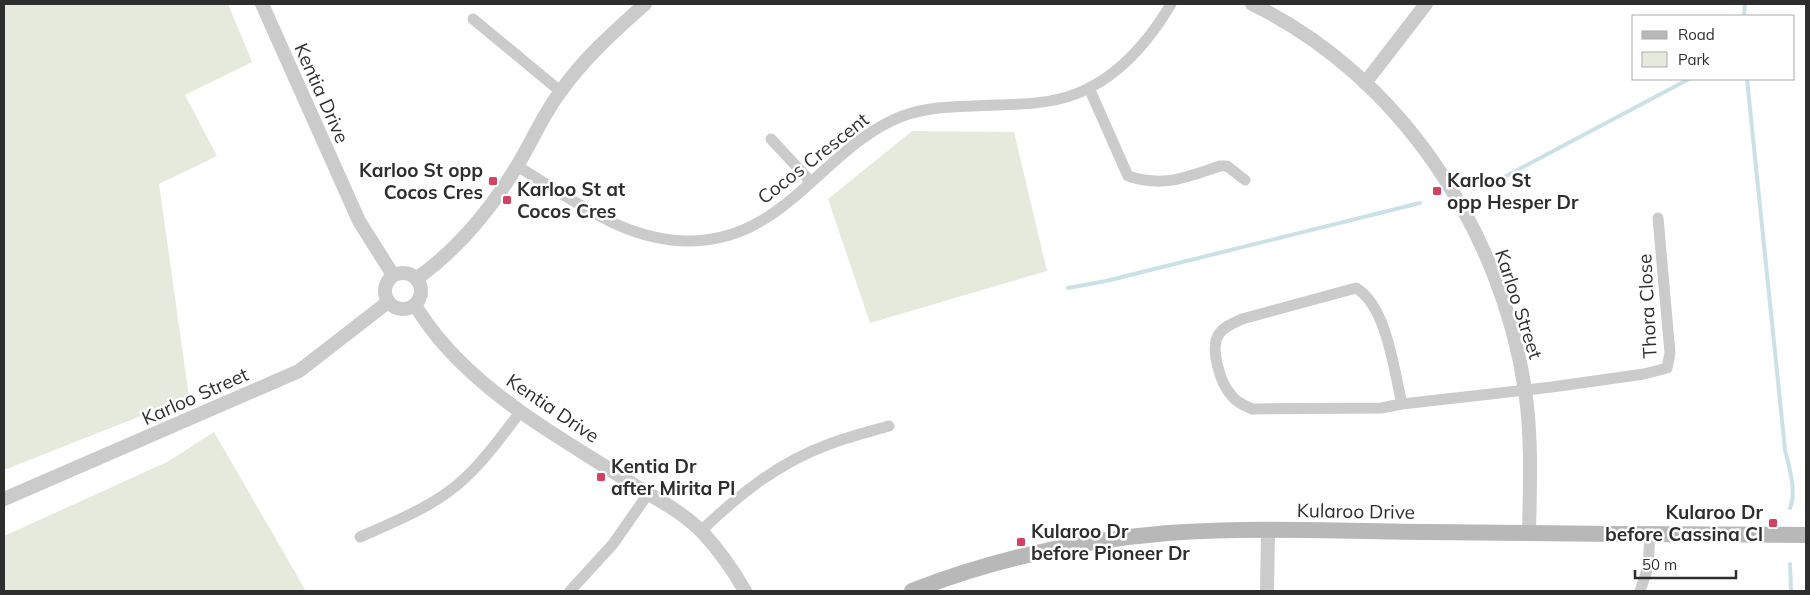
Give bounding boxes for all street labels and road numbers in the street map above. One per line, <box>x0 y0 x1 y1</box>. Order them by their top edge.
street label: Kentia Drive <box>289 39 355 147</box>
street label: Cocos Crescent <box>753 107 874 209</box>
street label: Karloo Street <box>1490 246 1548 362</box>
street label: Thora Close <box>1632 253 1662 359</box>
street label: Karloo Street <box>138 362 252 430</box>
street label: Kentia Drive <box>502 368 604 448</box>
street label: Kularoo Drive <box>1297 498 1415 524</box>

